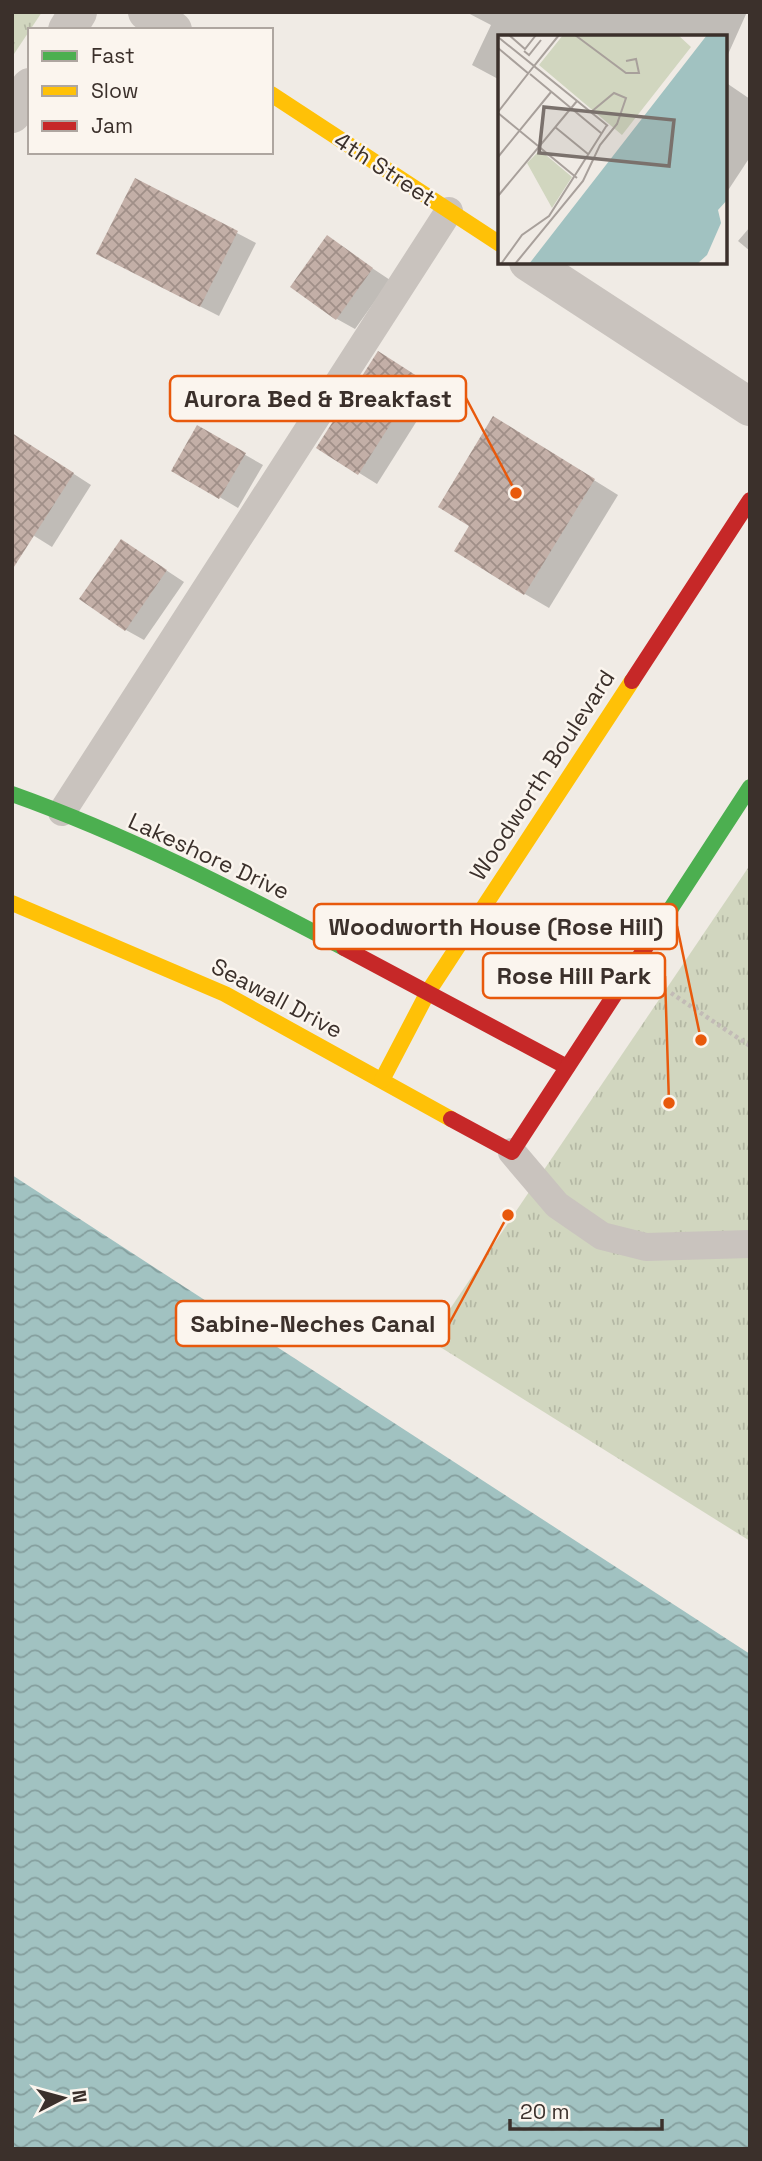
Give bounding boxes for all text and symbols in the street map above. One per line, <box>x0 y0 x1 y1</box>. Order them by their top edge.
legend <box>28 28 273 154</box>
inset map <box>498 35 727 264</box>
text: Fast <box>91 42 135 69</box>
text: Slow <box>91 77 139 104</box>
text: Jam <box>91 112 133 139</box>
street label: 4th Street <box>329 125 441 213</box>
callout: Aurora Bed & Breakfast <box>170 376 466 421</box>
text: Aurora Bed & Breakfast <box>184 383 452 414</box>
street label: Woodworth Boulevard <box>463 664 621 886</box>
street label: Lakeshore Drive <box>124 806 294 906</box>
callout: Woodworth House (Rose Hill) <box>314 904 677 949</box>
text: Woodworth House (Rose Hill) <box>329 911 663 942</box>
street label: Seawall Drive <box>206 951 348 1045</box>
callout: Rose Hill Park <box>483 953 665 998</box>
text: Rose Hill Park <box>497 960 652 991</box>
callout: Sabine-Neches Canal <box>176 1301 449 1346</box>
text: Sabine-Neches Canal <box>191 1308 435 1339</box>
north arrow <box>28 2063 98 2133</box>
scale bar <box>510 2088 662 2132</box>
text: N <box>66 2089 93 2104</box>
text: 20 m <box>520 2098 570 2125</box>

